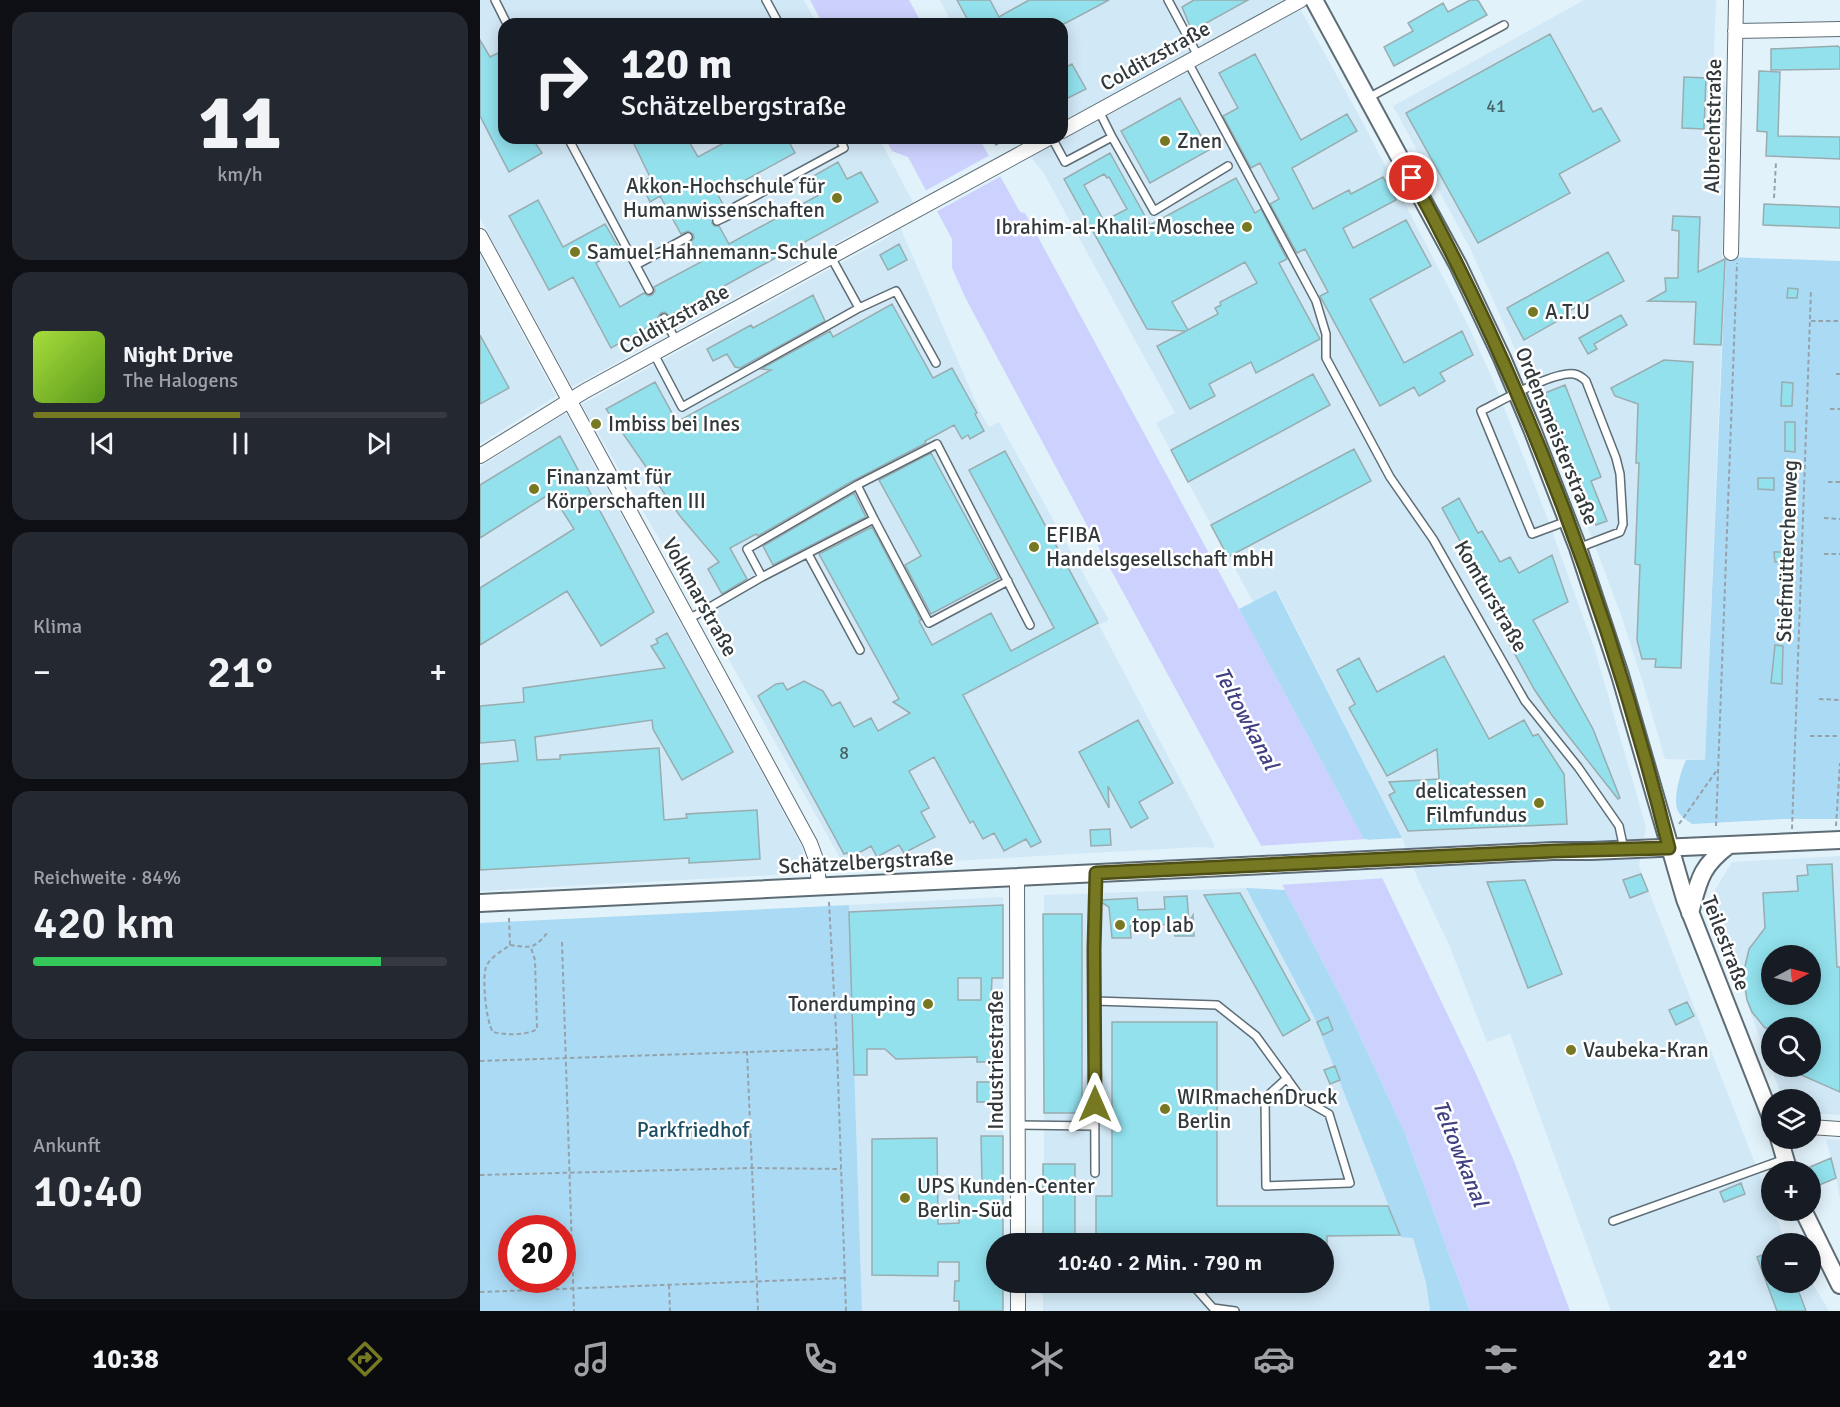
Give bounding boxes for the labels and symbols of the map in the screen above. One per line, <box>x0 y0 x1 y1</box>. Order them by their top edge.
street label: Colditzstraße <box>1096 15 1214 97</box>
street label: Albrechtstraße <box>1699 58 1727 194</box>
house number: 41 <box>1486 95 1506 117</box>
place label: Znen <box>1177 128 1222 154</box>
marker: Znen <box>1158 134 1172 148</box>
pin <box>1386 152 1437 203</box>
place label: Akkon-Hochschule für Humanwissenschaften <box>623 173 825 223</box>
marker: Akkon-Hochschule für Humanwissenschaften <box>830 191 844 205</box>
place label: Ibrahim-al-Khalil-Moschee <box>995 214 1235 240</box>
marker: Ibrahim-al-Khalil-Moschee <box>1240 220 1254 234</box>
place label: Samuel-Hahnemann-Schule <box>587 239 838 265</box>
marker: Samuel-Hahnemann-Schule <box>568 245 582 259</box>
street label: Colditzstraße <box>615 278 733 360</box>
place label: A.T.U <box>1545 299 1590 325</box>
marker: A.T.U <box>1526 305 1540 319</box>
street label: Ordensmeisterstraße <box>1509 343 1605 529</box>
place label: Imbiss bei Ines <box>608 411 740 437</box>
marker: Imbiss bei Ines <box>589 417 603 431</box>
street label: Stiefmütterchenweg <box>1771 459 1803 643</box>
place label: Finanzamt für Körperschaften III <box>546 464 706 514</box>
marker: Finanzamt für Körperschaften III <box>527 482 541 496</box>
place label: EFIBA Handelsgesellschaft mbH <box>1046 522 1274 572</box>
street label: Volkmarstraße <box>657 533 743 661</box>
street label: Komturstraße <box>1449 535 1533 657</box>
marker: EFIBA Handelsgesellschaft mbH <box>1027 540 1041 554</box>
water label: Teltowkanal <box>1208 662 1286 776</box>
house number: 8 <box>839 742 849 764</box>
place label: delicatessen Filmfundus <box>1415 778 1527 828</box>
marker: delicatessen Filmfundus <box>1532 796 1546 810</box>
street label: Schätzelbergstraße <box>778 844 954 880</box>
street label: Teilestraße <box>1696 892 1756 994</box>
place label: top lab <box>1132 912 1194 938</box>
marker: top lab <box>1113 918 1127 932</box>
north arrow <box>1761 945 1821 1005</box>
street label: Industriestraße <box>983 990 1009 1130</box>
place label: Tonerdumping <box>788 991 916 1017</box>
marker: Tonerdumping <box>921 997 935 1011</box>
place label: Vaubeka-Kran <box>1583 1037 1709 1063</box>
marker: Vaubeka-Kran <box>1564 1043 1578 1057</box>
position arrow <box>1063 1072 1127 1136</box>
place label: WIRmachenDruck Berlin <box>1177 1084 1338 1134</box>
water label: Teltowkanal <box>1427 1096 1495 1212</box>
marker: WIRmachenDruck Berlin <box>1158 1102 1172 1116</box>
park label: Parkfriedhof <box>637 1117 750 1143</box>
place label: UPS Kunden-Center Berlin-Süd <box>917 1173 1095 1223</box>
marker: UPS Kunden-Center Berlin-Süd <box>898 1191 912 1205</box>
speed limit sign: 20 <box>498 1215 576 1293</box>

